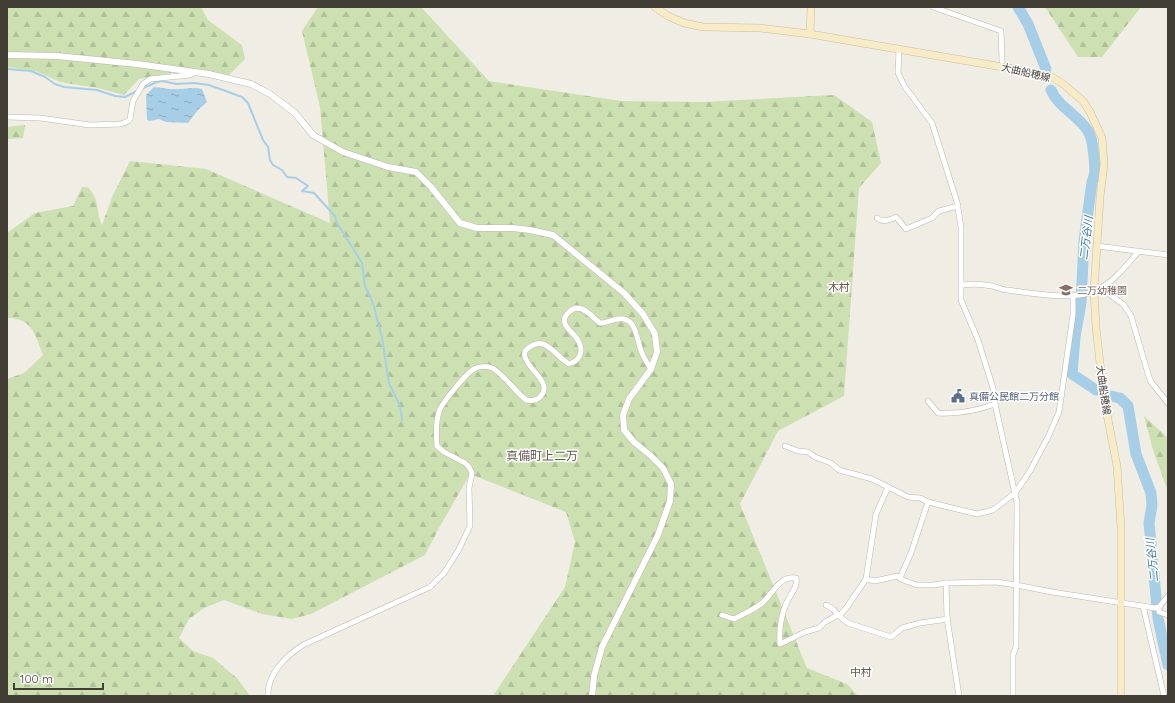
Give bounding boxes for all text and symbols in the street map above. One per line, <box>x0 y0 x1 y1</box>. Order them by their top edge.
street label: 大曲船穂線 <box>1000 61 1052 84</box>
water label: 二万谷川 <box>1076 214 1096 261</box>
district label: 木村 <box>828 280 850 294</box>
school or university icon: 二万幼稚園 <box>1058 282 1074 298</box>
place label: 二万幼稚園 <box>1077 284 1127 297</box>
street label: 大曲船穂線 <box>1094 364 1113 416</box>
public building icon: 真備公民館二万分館 <box>950 388 966 404</box>
place label: 真備公民館二万分館 <box>969 390 1059 403</box>
district label: 真備町上二万 <box>506 448 578 463</box>
water label: 二万谷川 <box>1143 536 1161 583</box>
scale bar <box>14 665 103 691</box>
district label: 中村 <box>850 665 872 679</box>
text: 100 m <box>20 671 53 686</box>

